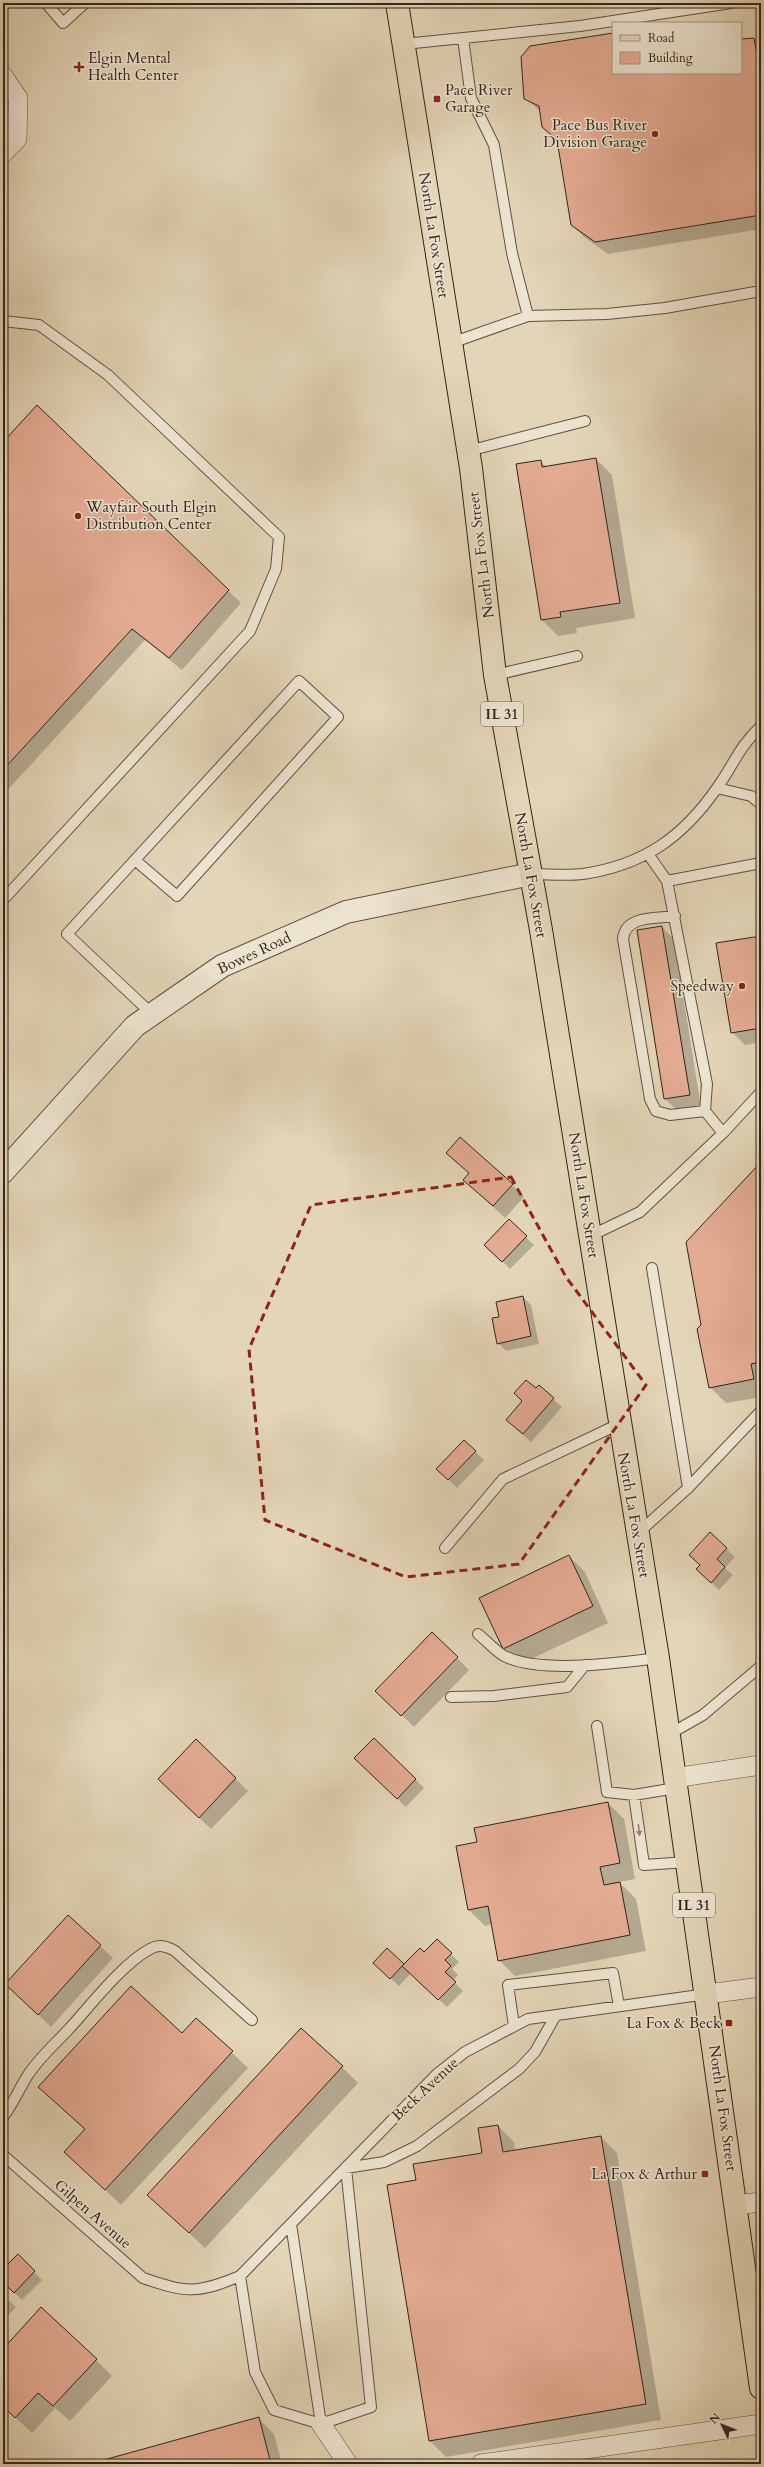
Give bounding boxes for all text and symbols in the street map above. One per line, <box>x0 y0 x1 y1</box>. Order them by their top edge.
legend <box>612 22 742 74</box>
text: Road <box>648 30 675 46</box>
place label: Elgin Mental Health Center <box>88 48 179 85</box>
text: Building <box>648 50 693 66</box>
marker: Elgin Mental Health Center <box>73 61 85 73</box>
place label: Pace River Garage <box>445 80 513 117</box>
marker: Pace River Garage <box>432 94 442 104</box>
place label: Pace Bus River Division Garage <box>543 115 648 152</box>
marker: Pace Bus River Division Garage <box>650 129 660 139</box>
street label: North La Fox Street <box>414 171 454 300</box>
street label: North La Fox Street <box>463 490 499 619</box>
place label: Wayfair South Elgin Distribution Center <box>85 497 217 534</box>
marker: Wayfair South Elgin Distribution Center <box>73 511 83 521</box>
road number: IL 31 <box>481 702 523 726</box>
street label: North La Fox Street <box>510 811 552 940</box>
street label: Bowes Road <box>214 927 294 979</box>
place label: Speedway <box>670 976 734 996</box>
marker: Speedway <box>737 981 747 991</box>
street label: North La Fox Street <box>564 1131 604 1260</box>
street label: North La Fox Street <box>613 1451 655 1580</box>
one-way arrow <box>636 1824 642 1836</box>
road number: IL 31 <box>673 1893 715 1917</box>
place label: La Fox & Beck <box>626 2013 721 2033</box>
marker: La Fox & Beck <box>724 2018 734 2028</box>
street label: North La Fox Street <box>704 2044 742 2173</box>
street label: Beck Avenue <box>387 2053 463 2125</box>
place label: La Fox & Arthur <box>591 2164 698 2184</box>
marker: La Fox & Arthur <box>700 2169 710 2179</box>
street label: Gilpen Avenue <box>50 2175 136 2253</box>
north arrow <box>702 2405 742 2445</box>
text: N <box>706 2410 724 2427</box>

